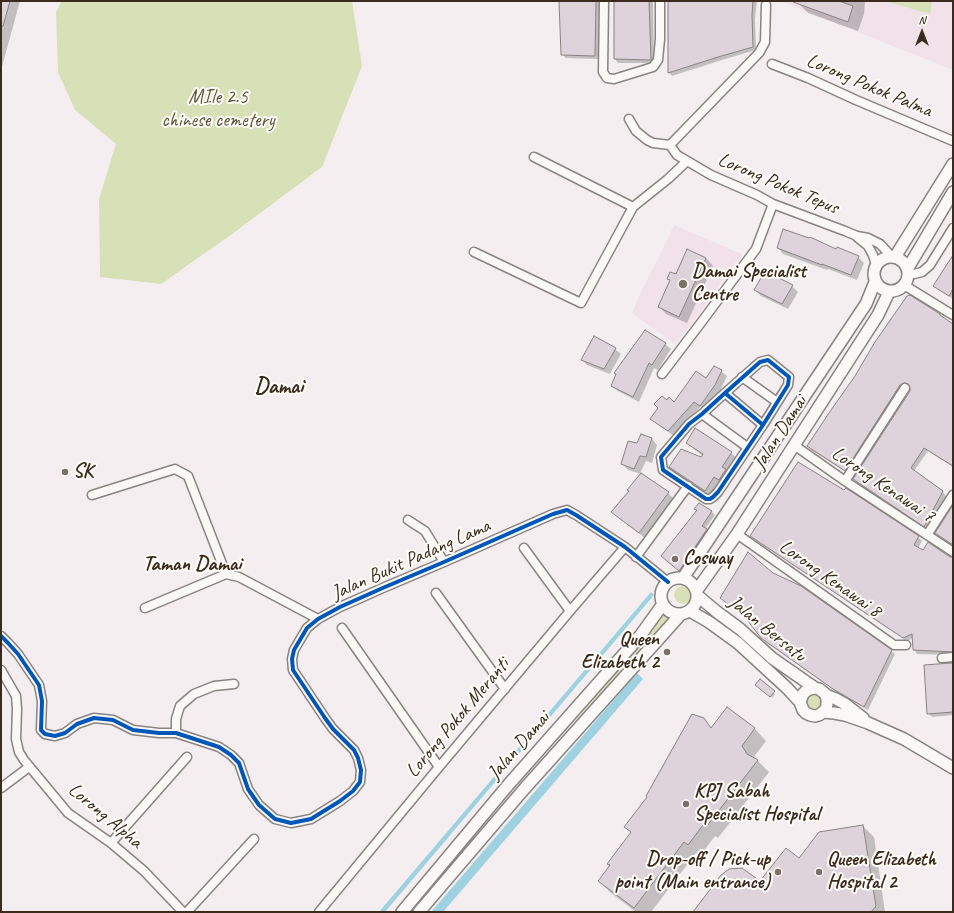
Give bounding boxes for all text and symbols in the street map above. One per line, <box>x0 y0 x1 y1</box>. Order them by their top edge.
north arrow <box>902 12 942 52</box>
text: N <box>919 13 925 27</box>
street label: Lorong Pokok Palma <box>803 49 935 123</box>
park label: MIle 2.5 chinese cemetery <box>161 86 275 133</box>
street label: Lorong Pokok Tepus <box>714 148 842 220</box>
place label: Damai Specialist Centre <box>692 260 806 307</box>
marker: Damai Specialist Centre <box>677 278 689 290</box>
district label: Damai <box>255 374 303 400</box>
street label: Jalan Damai <box>747 392 813 474</box>
street label: Lorong Kenawai 7 <box>827 442 939 528</box>
place label: SK <box>73 460 93 484</box>
marker: SK <box>60 467 70 477</box>
street label: Jalan Bukit Padang Lama <box>328 514 494 606</box>
street label: Lorong Kenawai 8 <box>774 535 886 623</box>
place label: Cosway <box>683 547 732 571</box>
district label: Taman Damai <box>143 551 241 577</box>
marker: Cosway <box>670 554 680 564</box>
street label: Jalan Bersatu <box>723 590 811 668</box>
place label: Queen Elizabeth 2 <box>581 628 659 675</box>
marker: Queen Elizabeth 2 <box>662 647 672 657</box>
street label: Lorong Pokok Meranti <box>401 653 515 783</box>
street label: Jalan Damai <box>483 707 555 785</box>
street label: Lorong Alpha <box>63 778 147 854</box>
place label: KPJ Sabah Specialist Hospital <box>694 780 819 827</box>
marker: KPJ Sabah Specialist Hospital <box>681 799 691 809</box>
place label: Drop-off / Pick-up point (Main entrance) <box>615 848 770 895</box>
place label: Queen Elizabeth Hospital 2 <box>827 848 936 895</box>
marker: Drop-off / Pick-up point (Main entrance) <box>773 867 783 877</box>
marker: Queen Elizabeth Hospital 2 <box>814 867 824 877</box>

